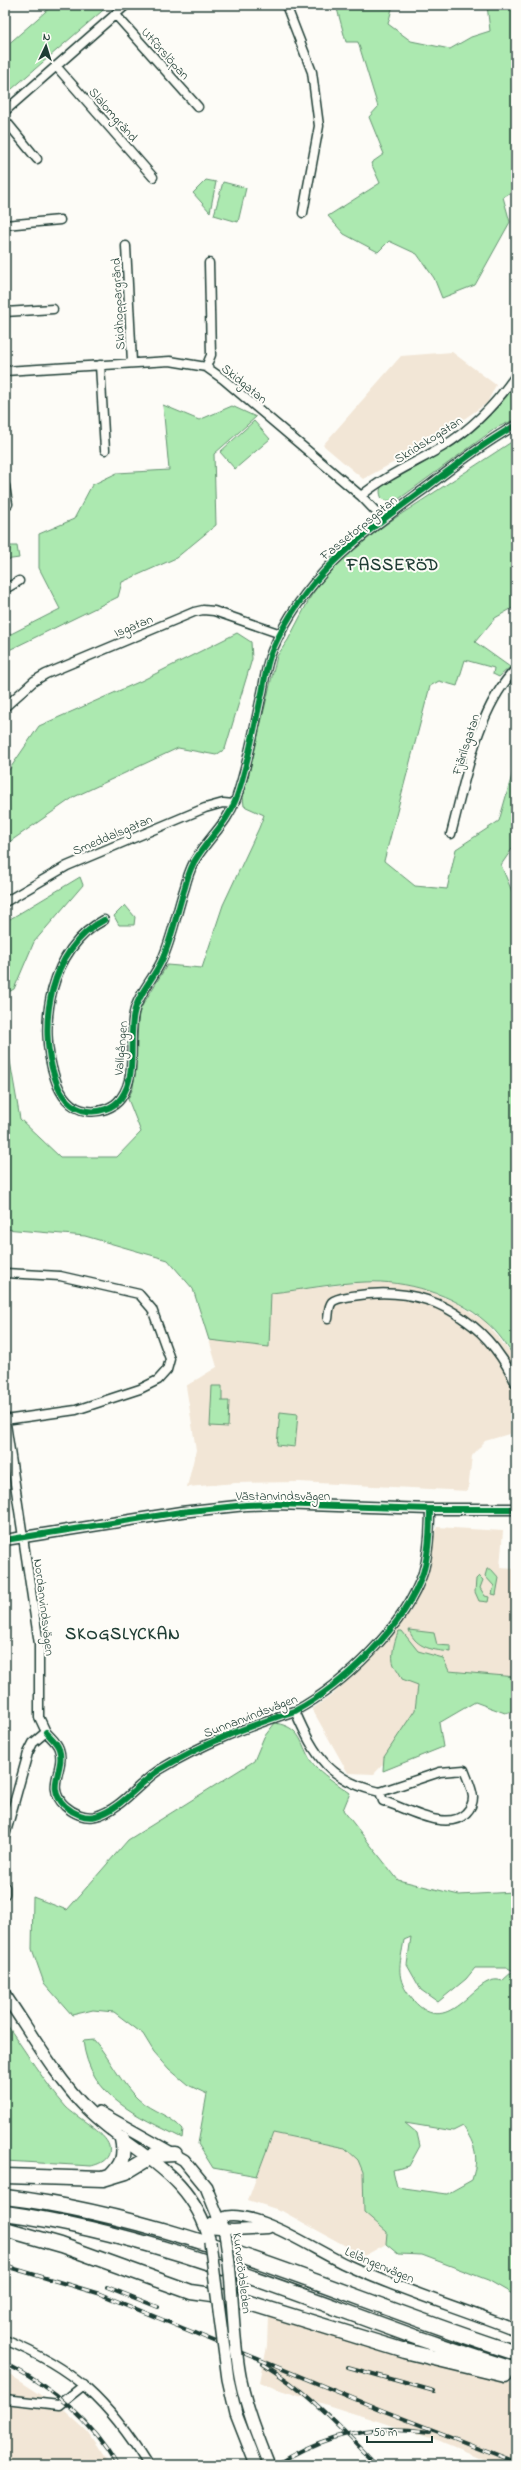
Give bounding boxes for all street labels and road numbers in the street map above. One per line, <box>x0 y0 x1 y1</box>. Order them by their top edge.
street label: Utförslöpan <box>136 24 194 84</box>
street label: Slalomgränd <box>83 84 142 148</box>
street label: Skidhoppargränd <box>107 257 131 350</box>
street label: Skidgatan <box>216 360 271 409</box>
street label: Skridskogatan <box>391 412 467 470</box>
street label: Fassetorpsgatan <box>316 491 402 567</box>
street label: Isgatan <box>111 610 156 644</box>
street label: Fjärilsgatan <box>447 711 486 779</box>
street label: Smeddalsgatan <box>70 810 156 862</box>
street label: Vallgången <box>110 1020 134 1077</box>
street label: Västanvindsvägen <box>235 1487 330 1507</box>
street label: Nordanvindsvägen <box>27 1558 59 1657</box>
street label: Sunnanvindsvägen <box>201 1690 301 1744</box>
street label: Kurverödsleden <box>227 2232 256 2315</box>
street label: Lelångenvägen <box>341 2242 417 2290</box>

